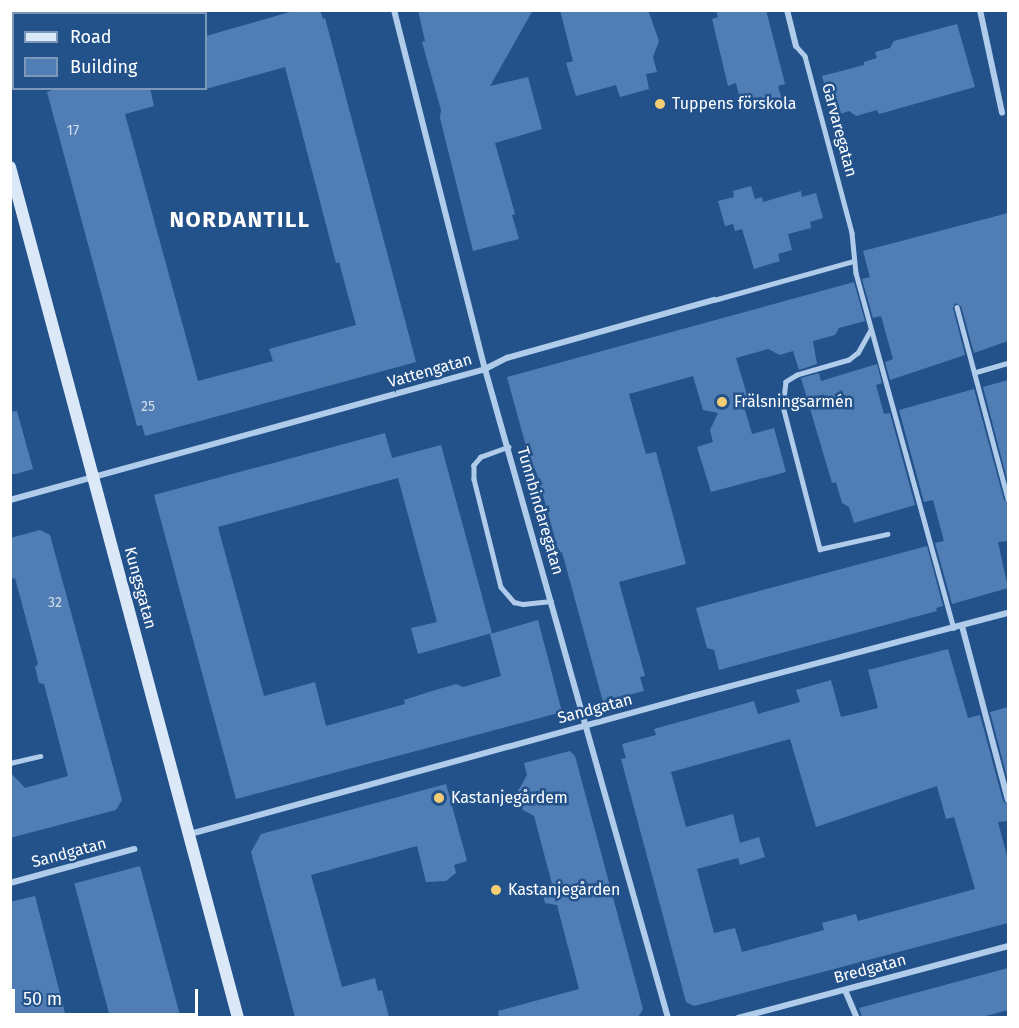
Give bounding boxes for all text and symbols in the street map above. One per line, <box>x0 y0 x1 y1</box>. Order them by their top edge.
legend <box>12 12 207 90</box>
text: Road <box>70 26 112 48</box>
text: Building <box>70 56 137 78</box>
street label: Garvaregatan <box>817 81 861 179</box>
place label: Tuppens förskola <box>672 94 796 114</box>
marker: Tuppens förskola <box>653 97 667 111</box>
house number: 17 <box>67 123 79 139</box>
district label: NORDANTILL <box>170 207 310 233</box>
street label: Vattengatan <box>386 350 474 392</box>
place label: Frälsningsarmén <box>734 392 853 412</box>
marker: Frälsningsarmén <box>715 395 729 409</box>
house number: 25 <box>141 399 155 415</box>
street label: Tunnbindaregatan <box>513 445 567 577</box>
street label: Kungsgatan <box>120 545 160 631</box>
house number: 32 <box>48 595 62 611</box>
street label: Sandgatan <box>555 690 635 728</box>
place label: Kastanjegårdem <box>451 788 568 808</box>
marker: Kastanjegårdem <box>432 791 446 805</box>
street label: Sandgatan <box>29 834 109 872</box>
place label: Kastanjegården <box>508 880 620 900</box>
marker: Kastanjegården <box>489 883 503 897</box>
street label: Bredgatan <box>832 950 908 988</box>
scale bar <box>15 977 201 1015</box>
text: 50 m <box>23 988 62 1010</box>

